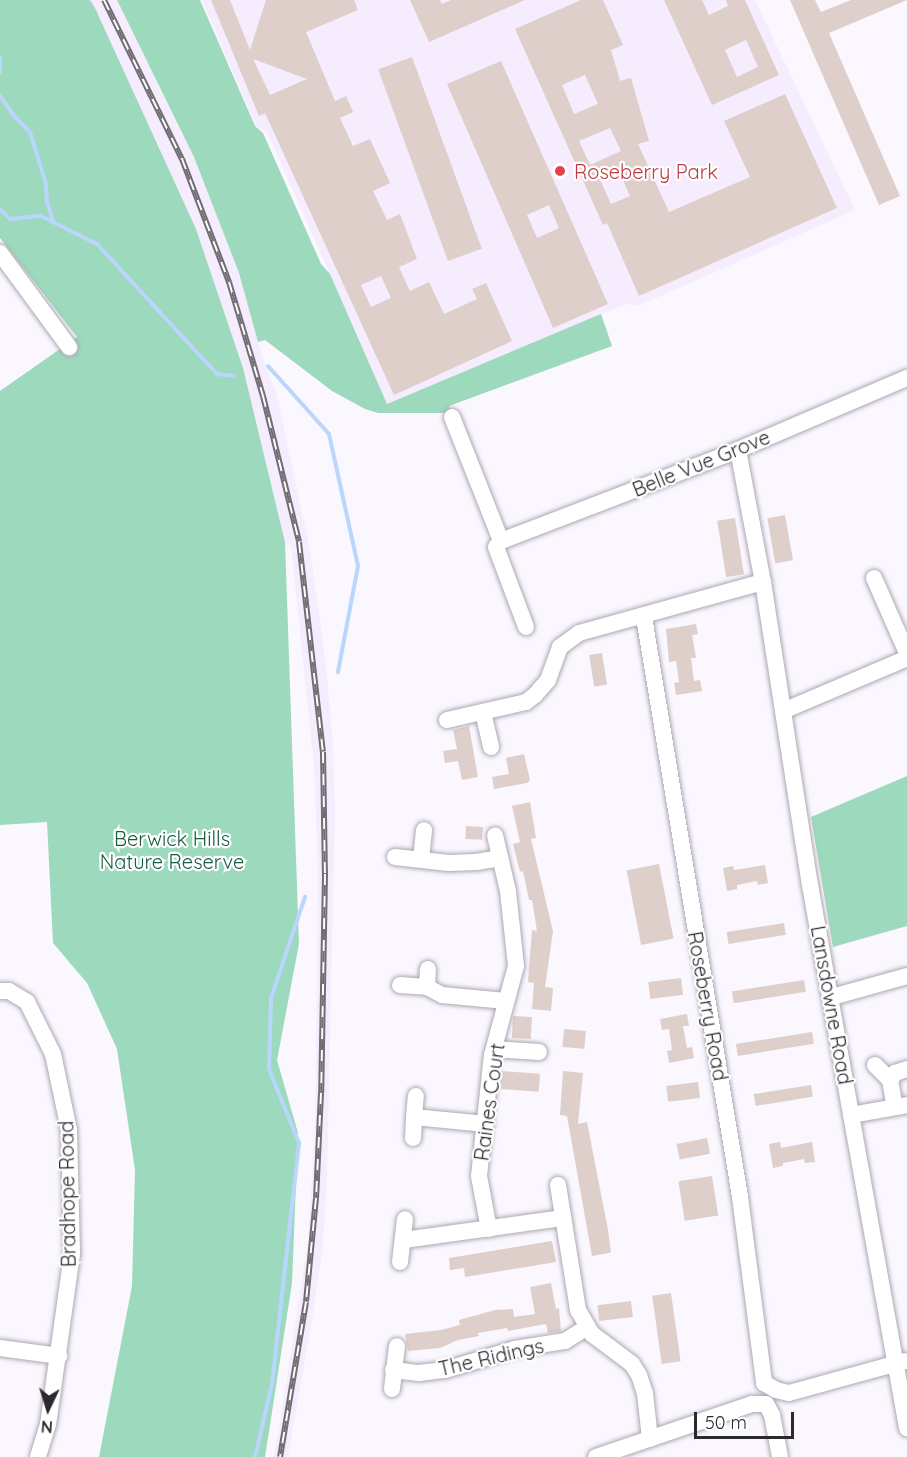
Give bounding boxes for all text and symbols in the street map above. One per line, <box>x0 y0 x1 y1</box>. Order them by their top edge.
place label: Roseberry Park <box>574 159 718 183</box>
marker: Roseberry Park <box>551 162 569 180</box>
street label: Belle Vue Grove <box>629 424 773 502</box>
park label: Berwick Hills Nature Reserve <box>100 826 244 873</box>
street label: Lansdowne Road <box>806 924 858 1086</box>
street label: Roseberry Road <box>683 929 733 1083</box>
street label: Raines Court <box>469 1042 509 1162</box>
street label: Bradhope Road <box>54 1120 80 1268</box>
street label: The Ridings <box>436 1333 546 1381</box>
north arrow <box>18 1379 78 1439</box>
scale bar <box>697 1400 798 1438</box>
text: 50 m <box>705 1411 747 1434</box>
text: N <box>40 1417 53 1437</box>

